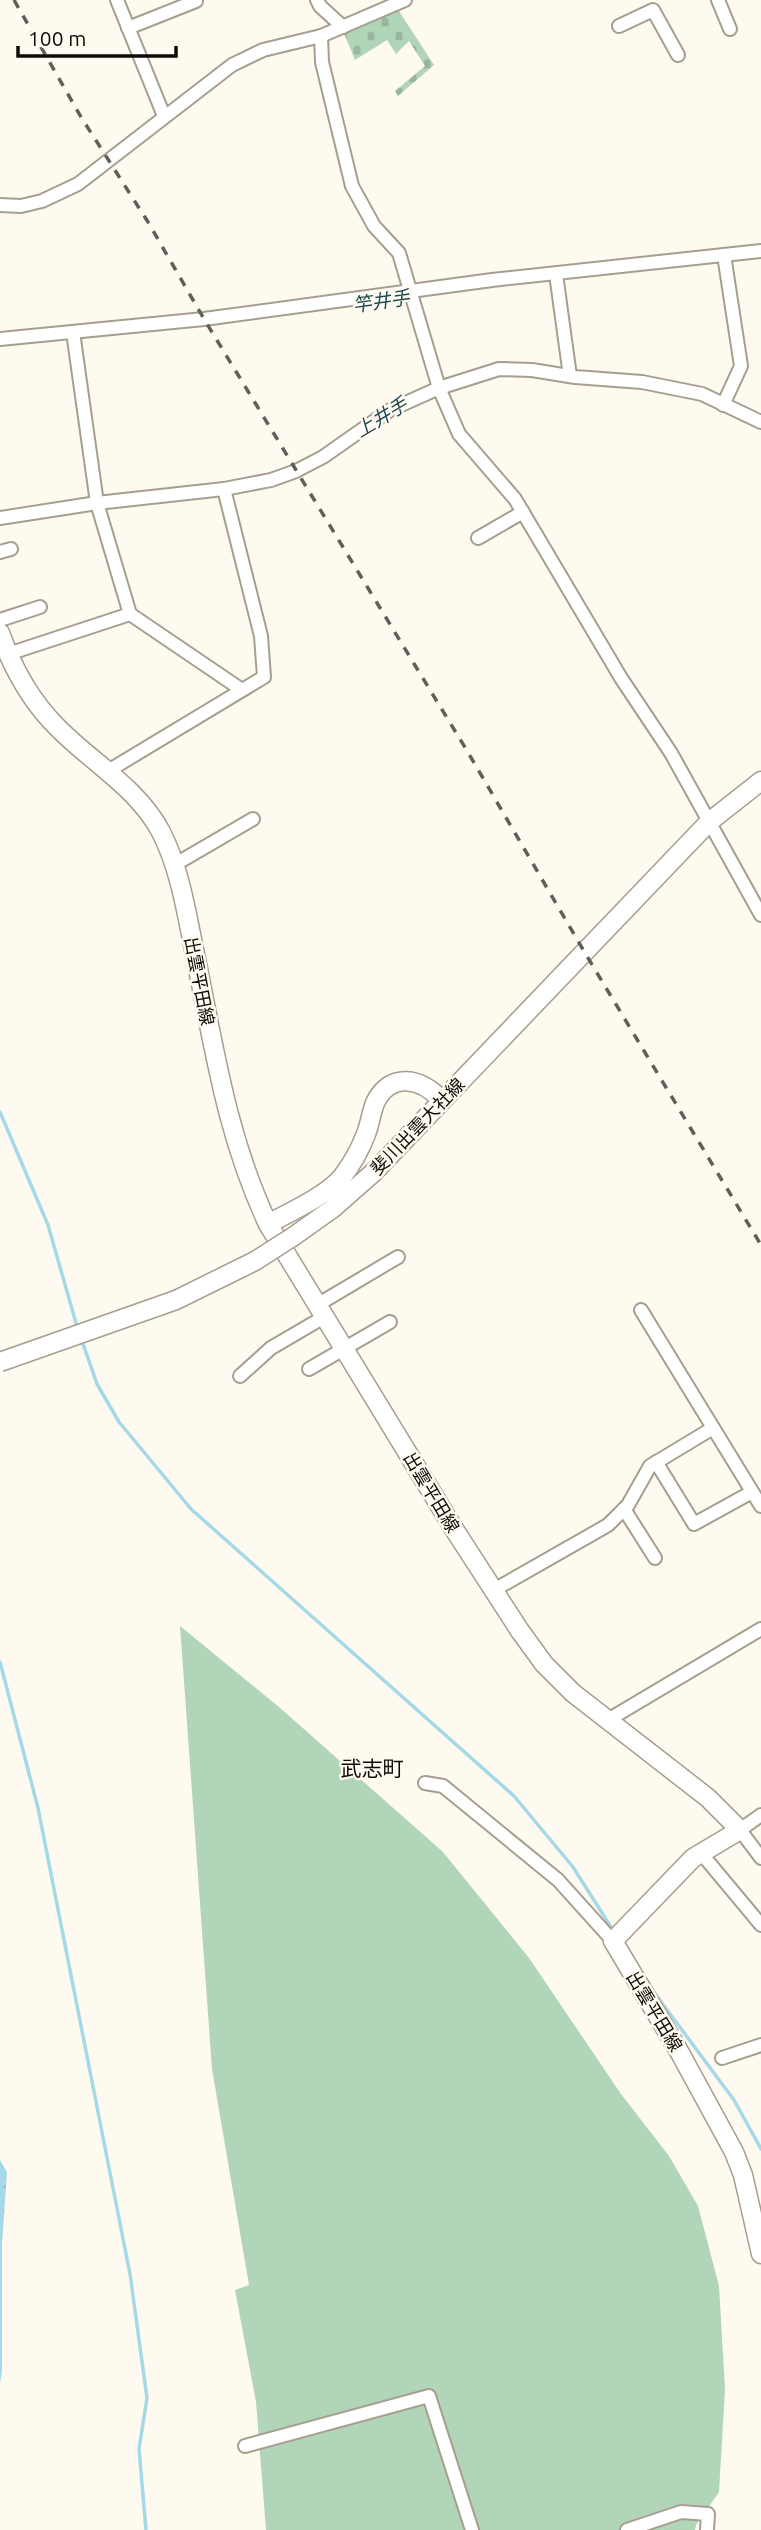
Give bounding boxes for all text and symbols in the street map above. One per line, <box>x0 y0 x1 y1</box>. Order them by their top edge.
scale bar <box>18 14 175 58</box>
text: 100 m <box>28 26 86 50</box>
water label: 竿井手 <box>351 286 412 316</box>
water label: 上井手 <box>351 392 412 441</box>
street label: 出雲平田線 <box>182 935 218 1027</box>
street label: 斐川出雲大社線 <box>366 1074 468 1178</box>
street label: 出雲平田線 <box>400 1448 464 1536</box>
district label: 武志町 <box>341 1756 404 1780</box>
street label: 出雲平田線 <box>623 1967 687 2055</box>

